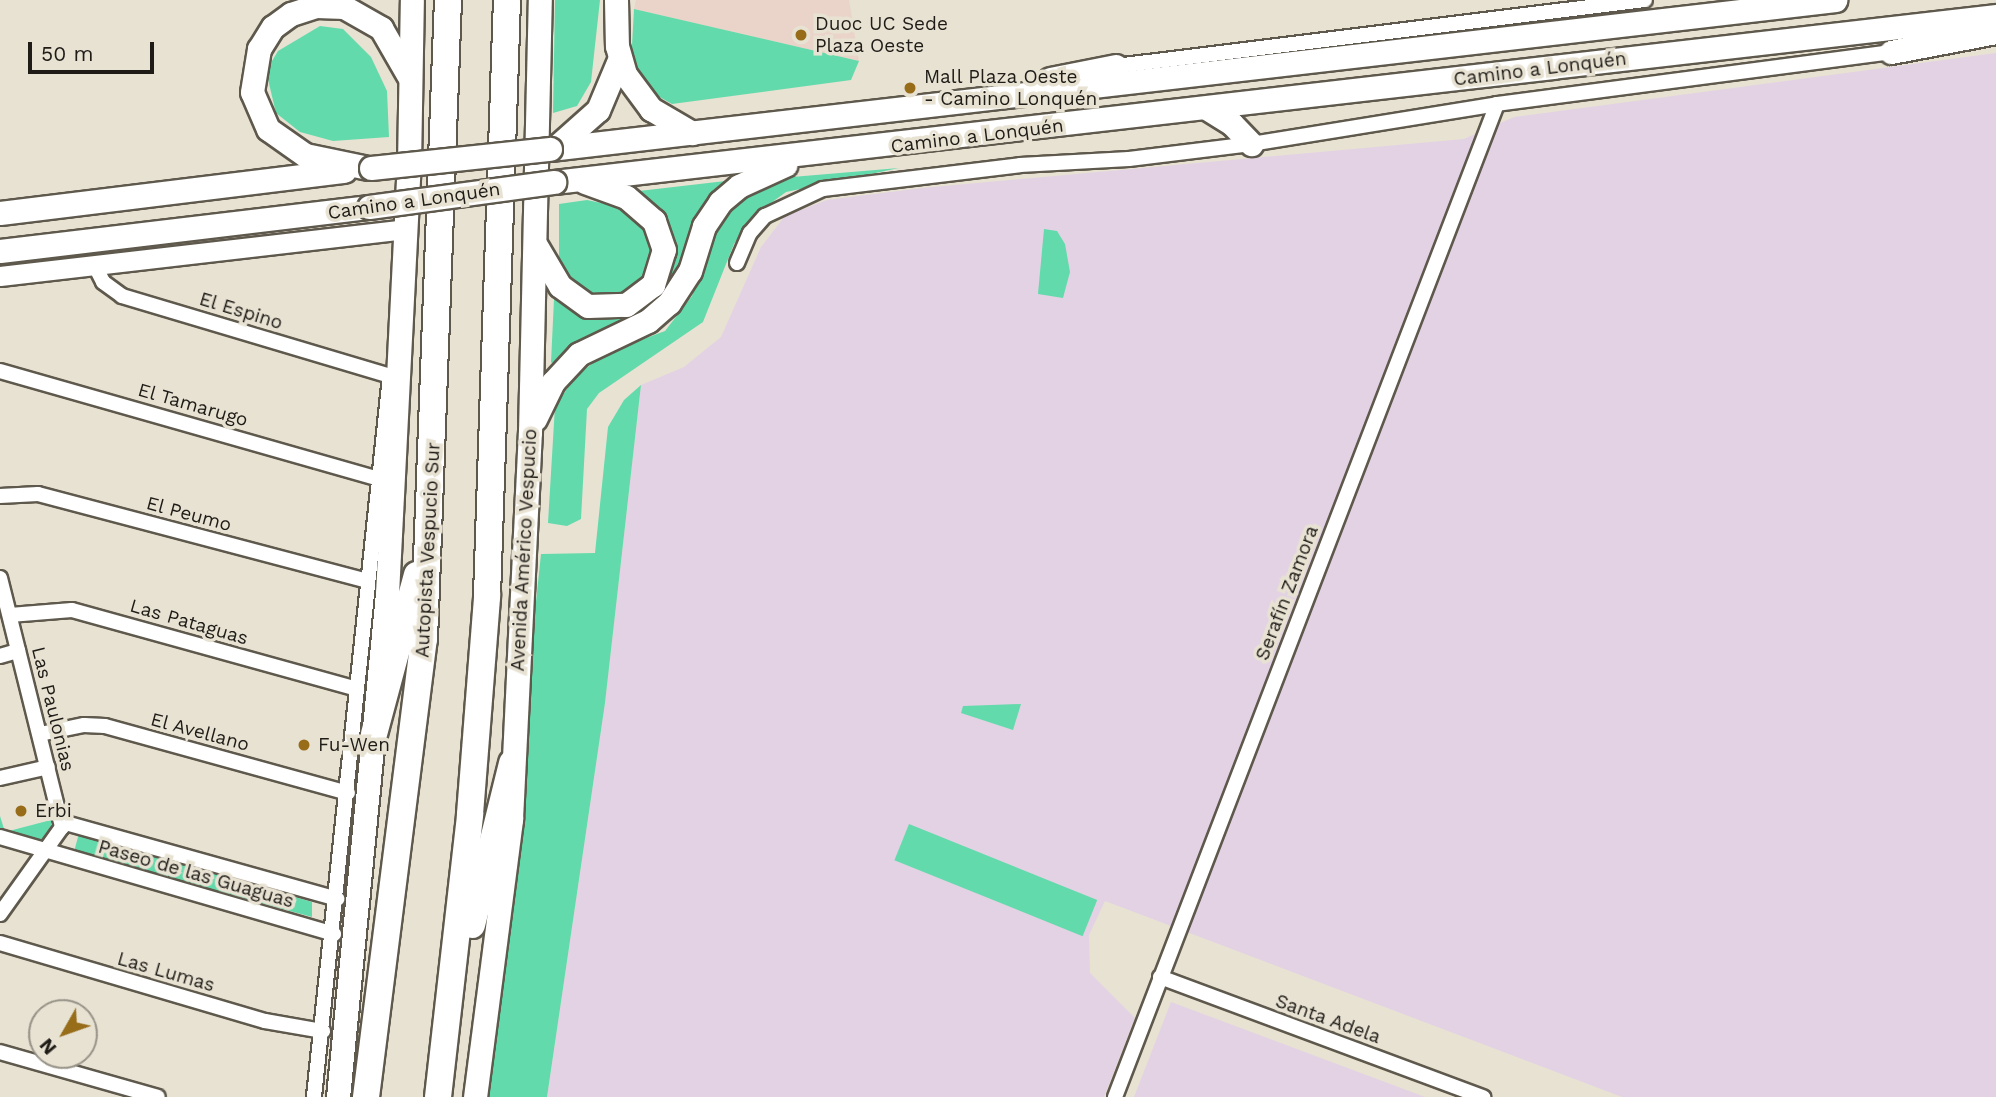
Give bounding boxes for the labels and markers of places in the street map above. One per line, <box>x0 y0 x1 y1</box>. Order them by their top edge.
place label: Duoc UC Sede Plaza Oeste <box>815 13 948 57</box>
marker: Duoc UC Sede Plaza Oeste <box>793 27 809 43</box>
place label: Mall Plaza Oeste - Camino Lonquén <box>924 66 1097 110</box>
marker: Mall Plaza Oeste - Camino Lonquén <box>902 80 918 96</box>
place label: Fu-Wen <box>318 734 390 756</box>
marker: Fu-Wen <box>296 737 312 753</box>
place label: Erbi <box>35 800 72 822</box>
marker: Erbi <box>13 803 29 819</box>

